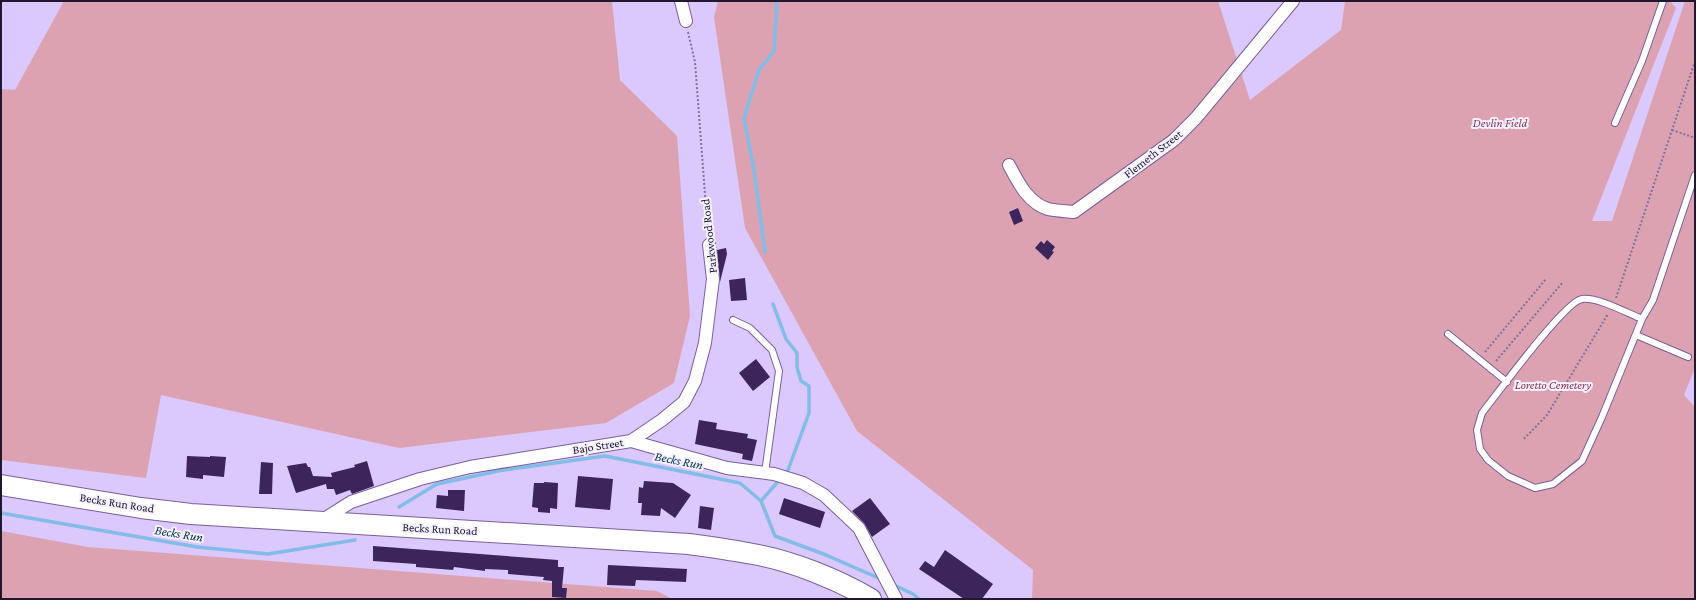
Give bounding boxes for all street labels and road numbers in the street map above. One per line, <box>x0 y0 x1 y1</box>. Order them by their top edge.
street label: Flemeth Street <box>1121 126 1186 181</box>
street label: Parkwood Road <box>698 197 720 274</box>
street label: Bajo Street <box>572 435 625 457</box>
street label: Becks Run Road <box>79 490 156 516</box>
street label: Becks Run Road <box>402 520 479 538</box>

